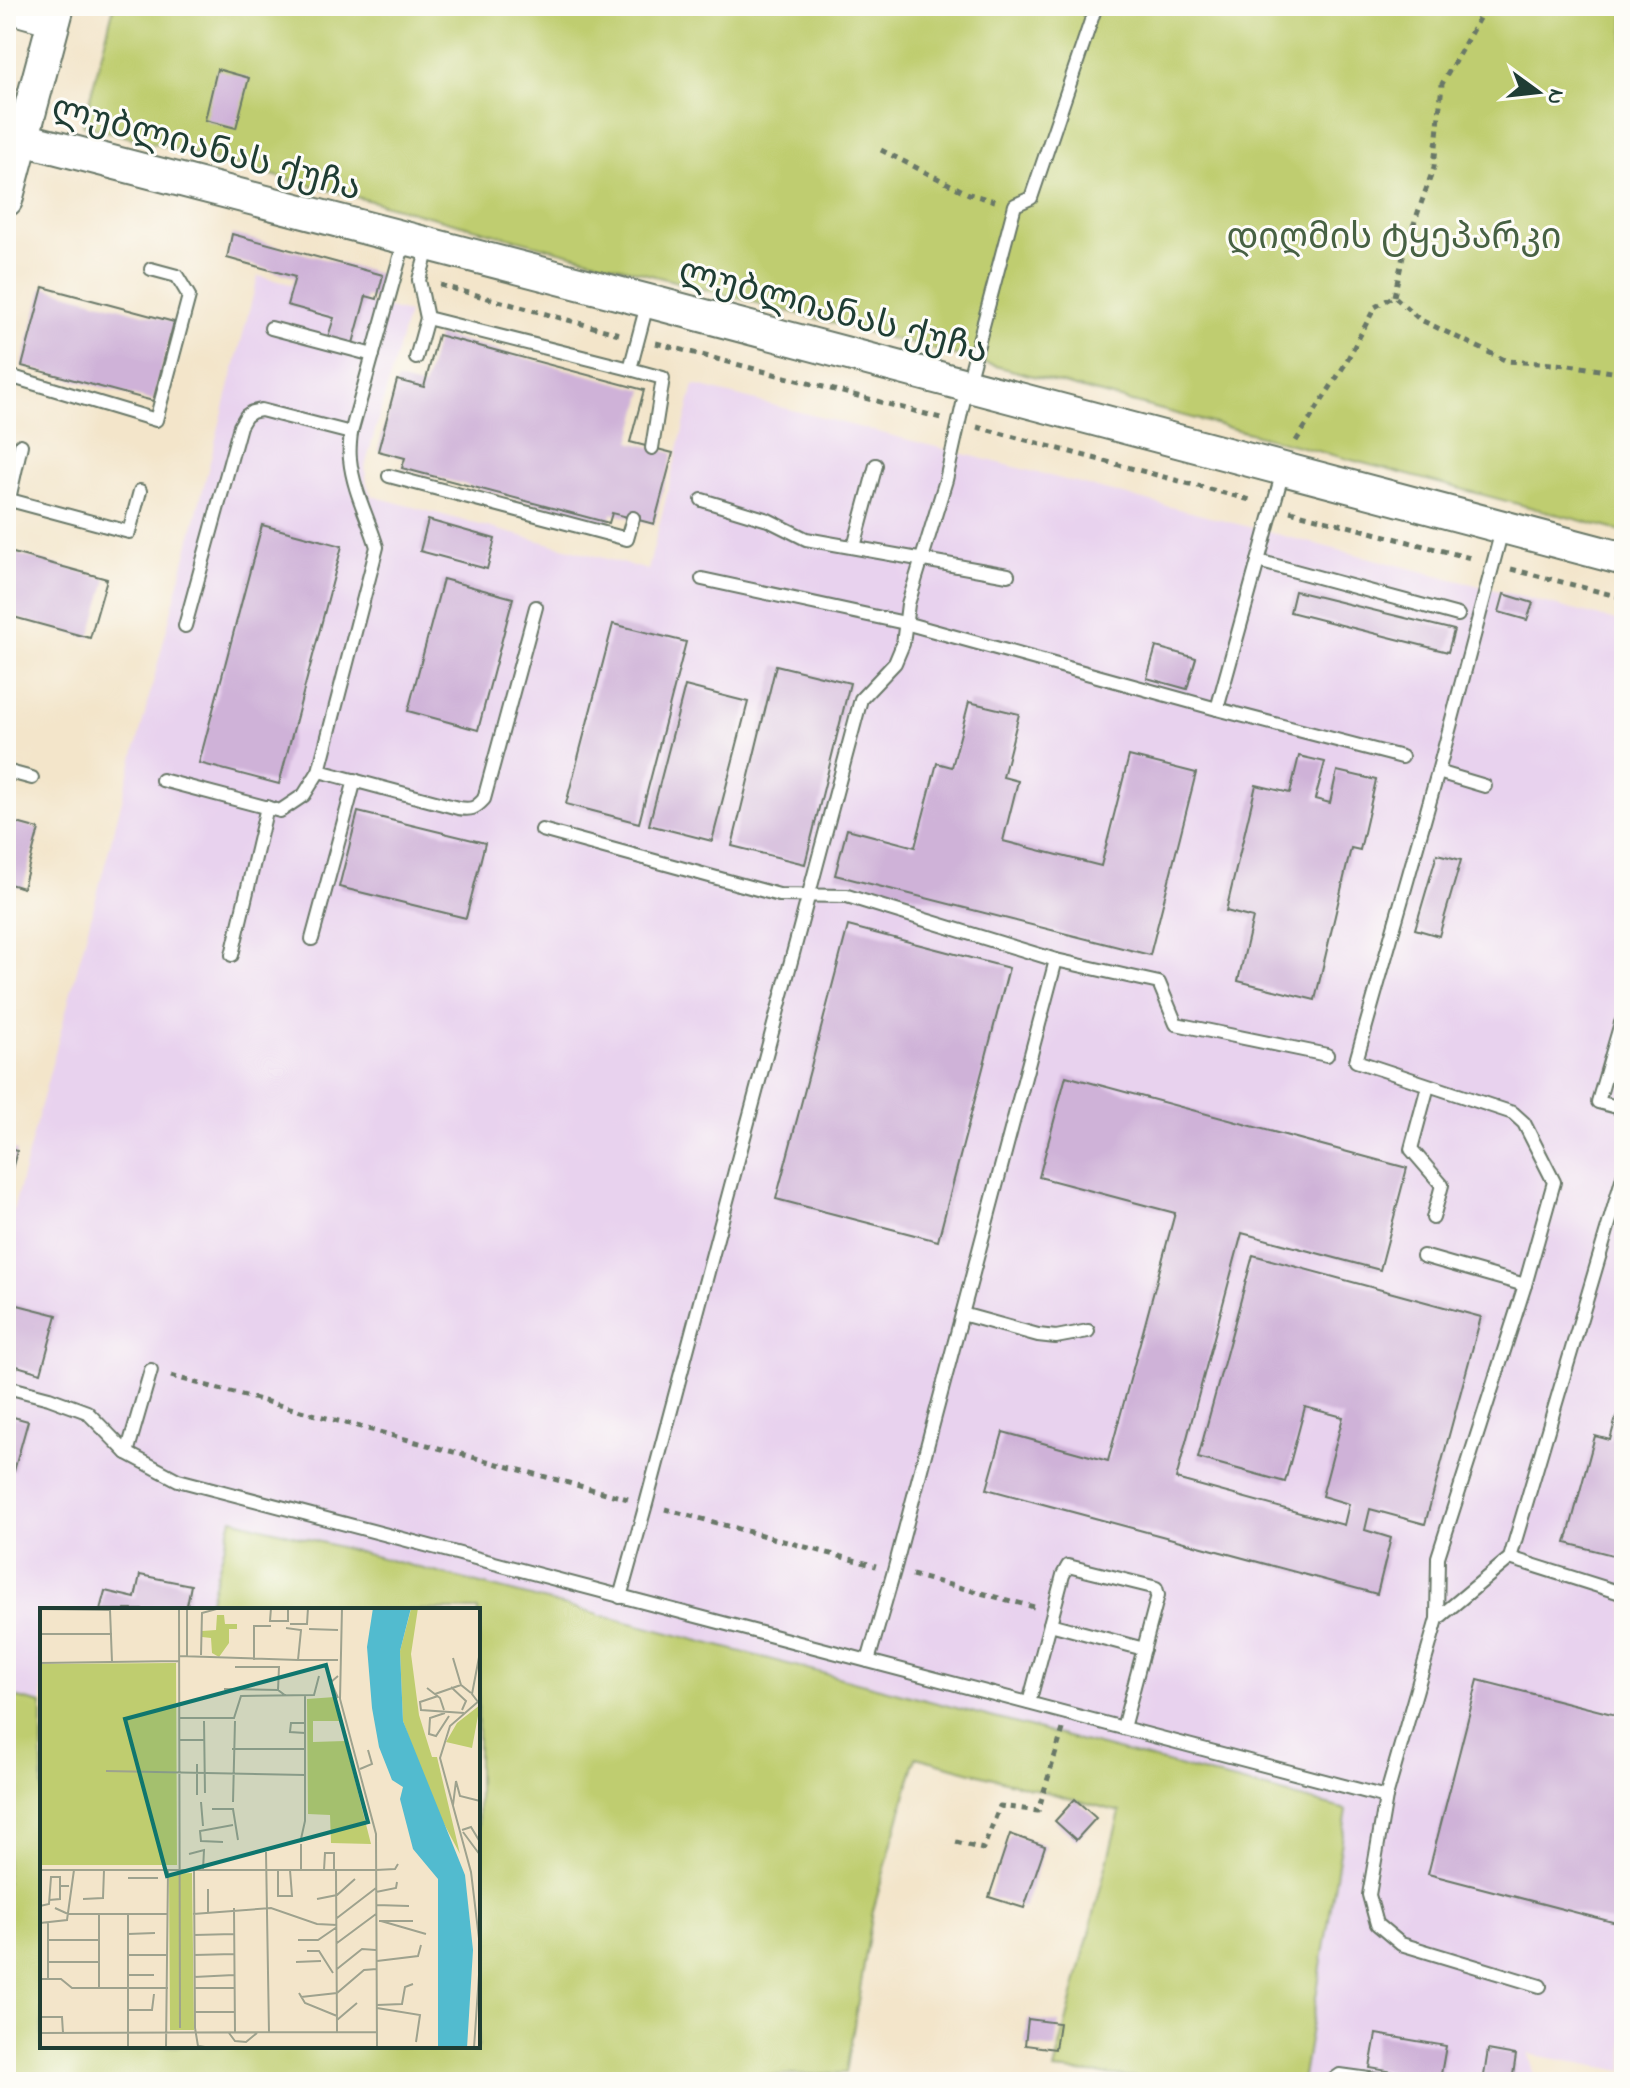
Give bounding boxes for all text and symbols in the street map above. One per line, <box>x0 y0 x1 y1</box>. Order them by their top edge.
north arrow <box>1498 52 1578 132</box>
street label: ლუბლიანას ქუჩა <box>45 84 367 217</box>
text: N <box>1537 85 1572 108</box>
park label: დიღმის ტყეპარკი <box>1227 213 1561 266</box>
street label: ლუბლიანას ქუჩა <box>672 247 994 380</box>
inset map <box>40 1608 480 2048</box>

